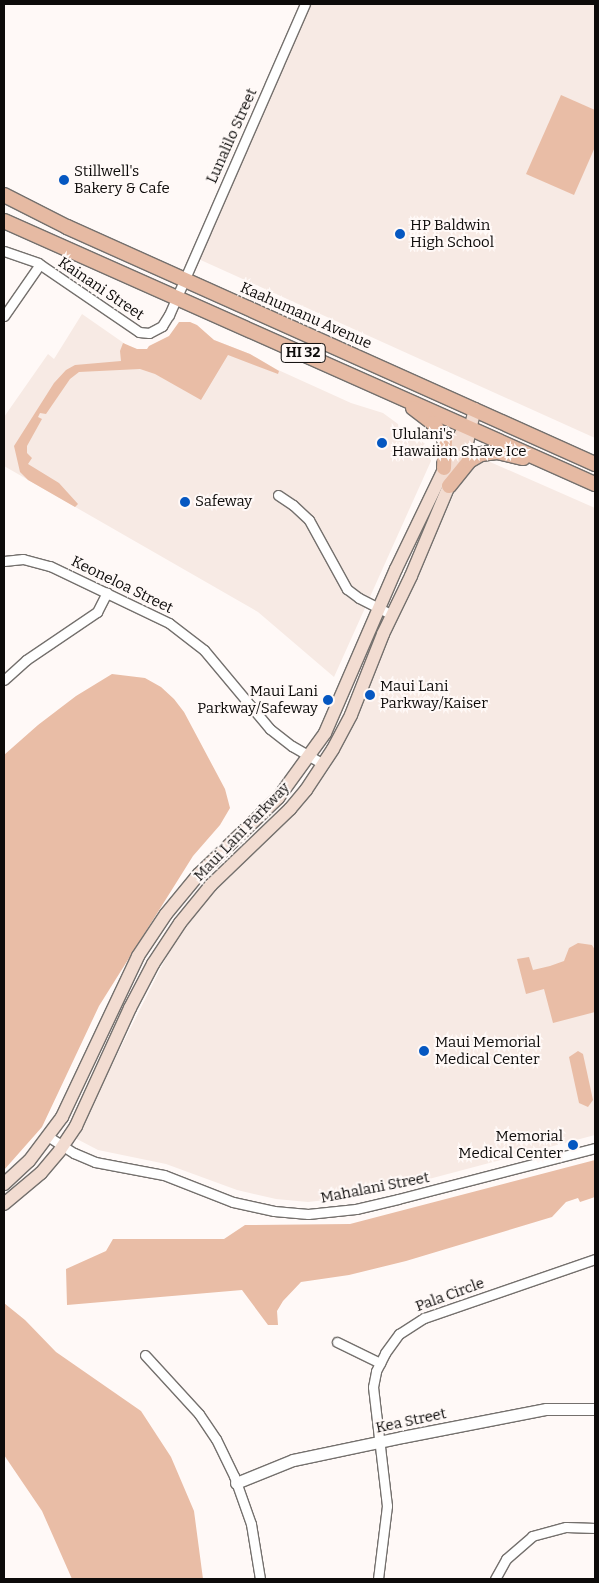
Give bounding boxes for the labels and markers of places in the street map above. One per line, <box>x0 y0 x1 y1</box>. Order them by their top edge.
place label: Stillwell's Bakery & Cafe <box>74 162 170 197</box>
marker: Stillwell's Bakery & Cafe <box>58 174 70 186</box>
place label: HP Baldwin High School <box>410 216 494 251</box>
marker: HP Baldwin High School <box>394 228 406 240</box>
place label: Ululani's Hawaiian Shave Ice <box>392 425 527 460</box>
marker: Ululani's Hawaiian Shave Ice <box>376 437 388 449</box>
place label: Safeway <box>195 493 252 511</box>
marker: Safeway <box>179 496 191 508</box>
place label: Maui Lani Parkway/Kaiser <box>380 677 488 712</box>
place label: Maui Lani Parkway/Safeway <box>197 682 318 717</box>
marker: Maui Lani Parkway/Kaiser <box>364 689 376 701</box>
marker: Maui Lani Parkway/Safeway <box>322 694 334 706</box>
place label: Maui Memorial Medical Center <box>435 1033 541 1068</box>
marker: Maui Memorial Medical Center <box>417 1044 431 1058</box>
place label: Memorial Medical Center <box>458 1127 563 1162</box>
marker: Memorial Medical Center <box>567 1139 579 1151</box>

